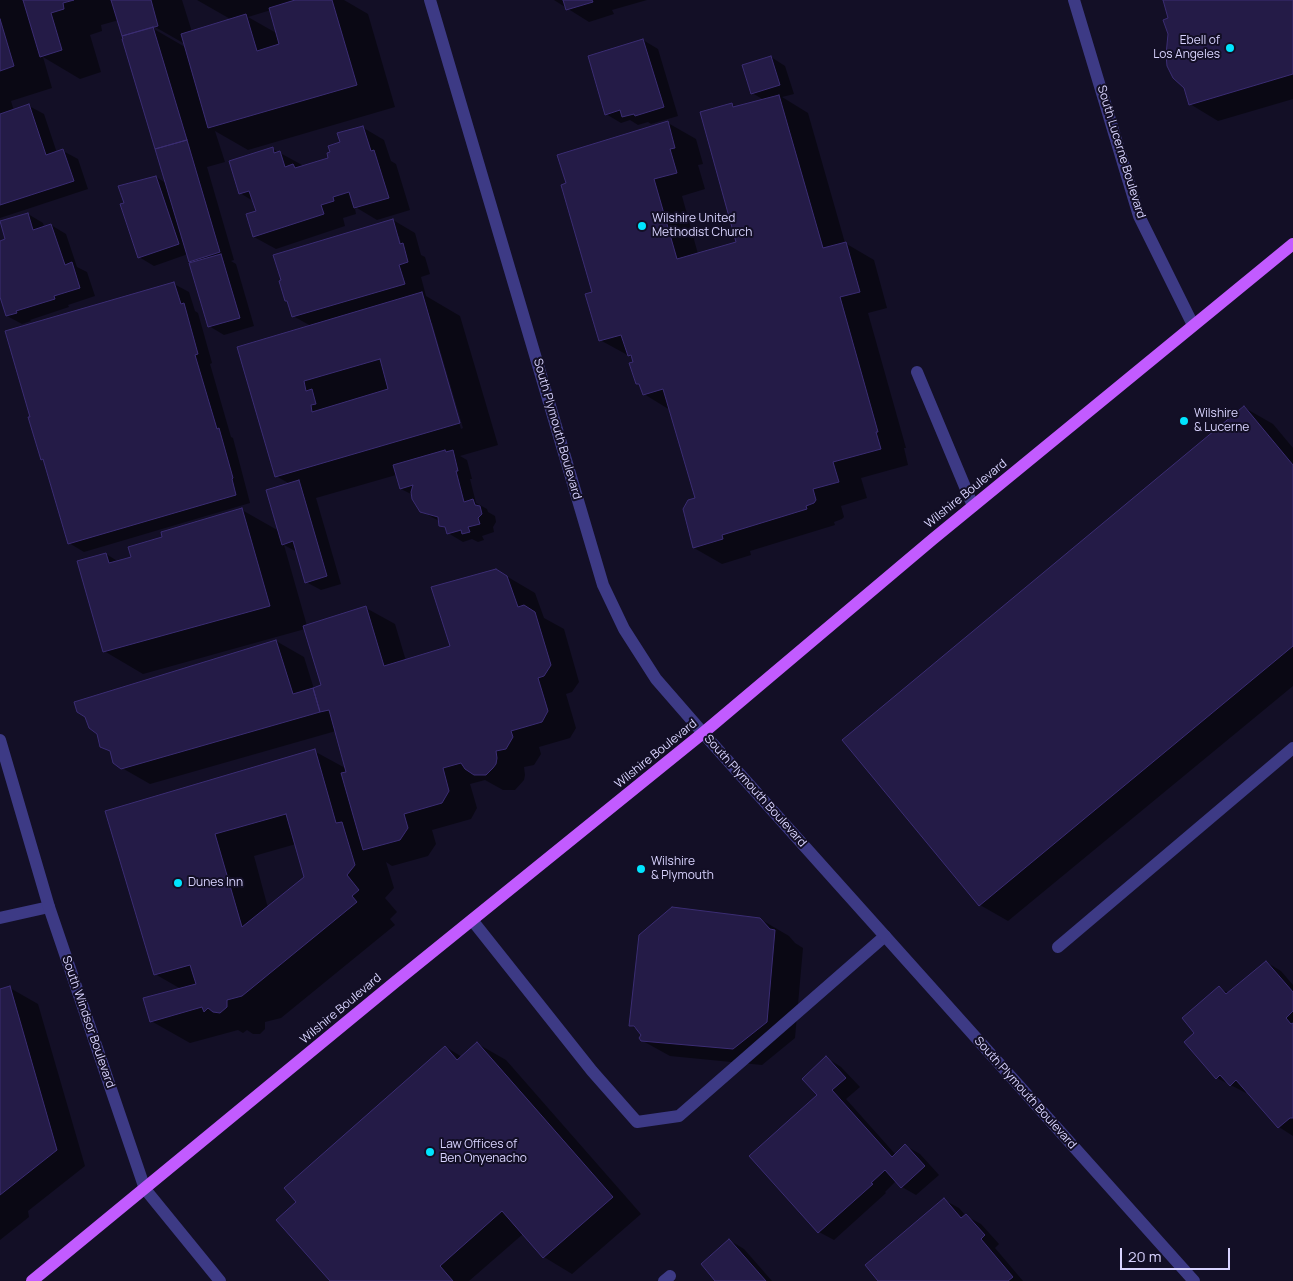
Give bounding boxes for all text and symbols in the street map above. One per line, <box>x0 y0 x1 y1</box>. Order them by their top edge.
place label: Ebell of Los Angeles <box>1153 34 1220 62</box>
marker: Ebell of Los Angeles <box>1224 42 1236 54</box>
street label: South Lucerne Boulevard <box>1094 84 1148 220</box>
place label: Wilshire United Methodist Church <box>652 212 752 240</box>
marker: Wilshire United Methodist Church <box>636 220 648 232</box>
street label: South Plymouth Boulevard <box>530 357 584 501</box>
place label: Wilshire & Lucerne <box>1194 407 1249 435</box>
marker: Wilshire & Lucerne <box>1178 415 1190 427</box>
street label: Wilshire Boulevard <box>922 457 1010 531</box>
street label: Wilshire Boulevard <box>612 717 700 791</box>
street label: South Plymouth Boulevard <box>701 732 809 850</box>
place label: Wilshire & Plymouth <box>651 855 714 883</box>
marker: Wilshire & Plymouth <box>635 863 647 875</box>
place label: Dunes Inn <box>188 876 243 890</box>
marker: Dunes Inn <box>172 877 184 889</box>
street label: South Windsor Boulevard <box>59 954 117 1090</box>
street label: Wilshire Boulevard <box>298 971 384 1047</box>
street label: South Plymouth Boulevard <box>971 1034 1079 1152</box>
place label: Law Offices of Ben Onyenacho <box>440 1138 527 1166</box>
marker: Law Offices of Ben Onyenacho <box>424 1146 436 1158</box>
scale bar <box>1123 1238 1233 1270</box>
text: 20 m <box>1128 1246 1161 1267</box>

